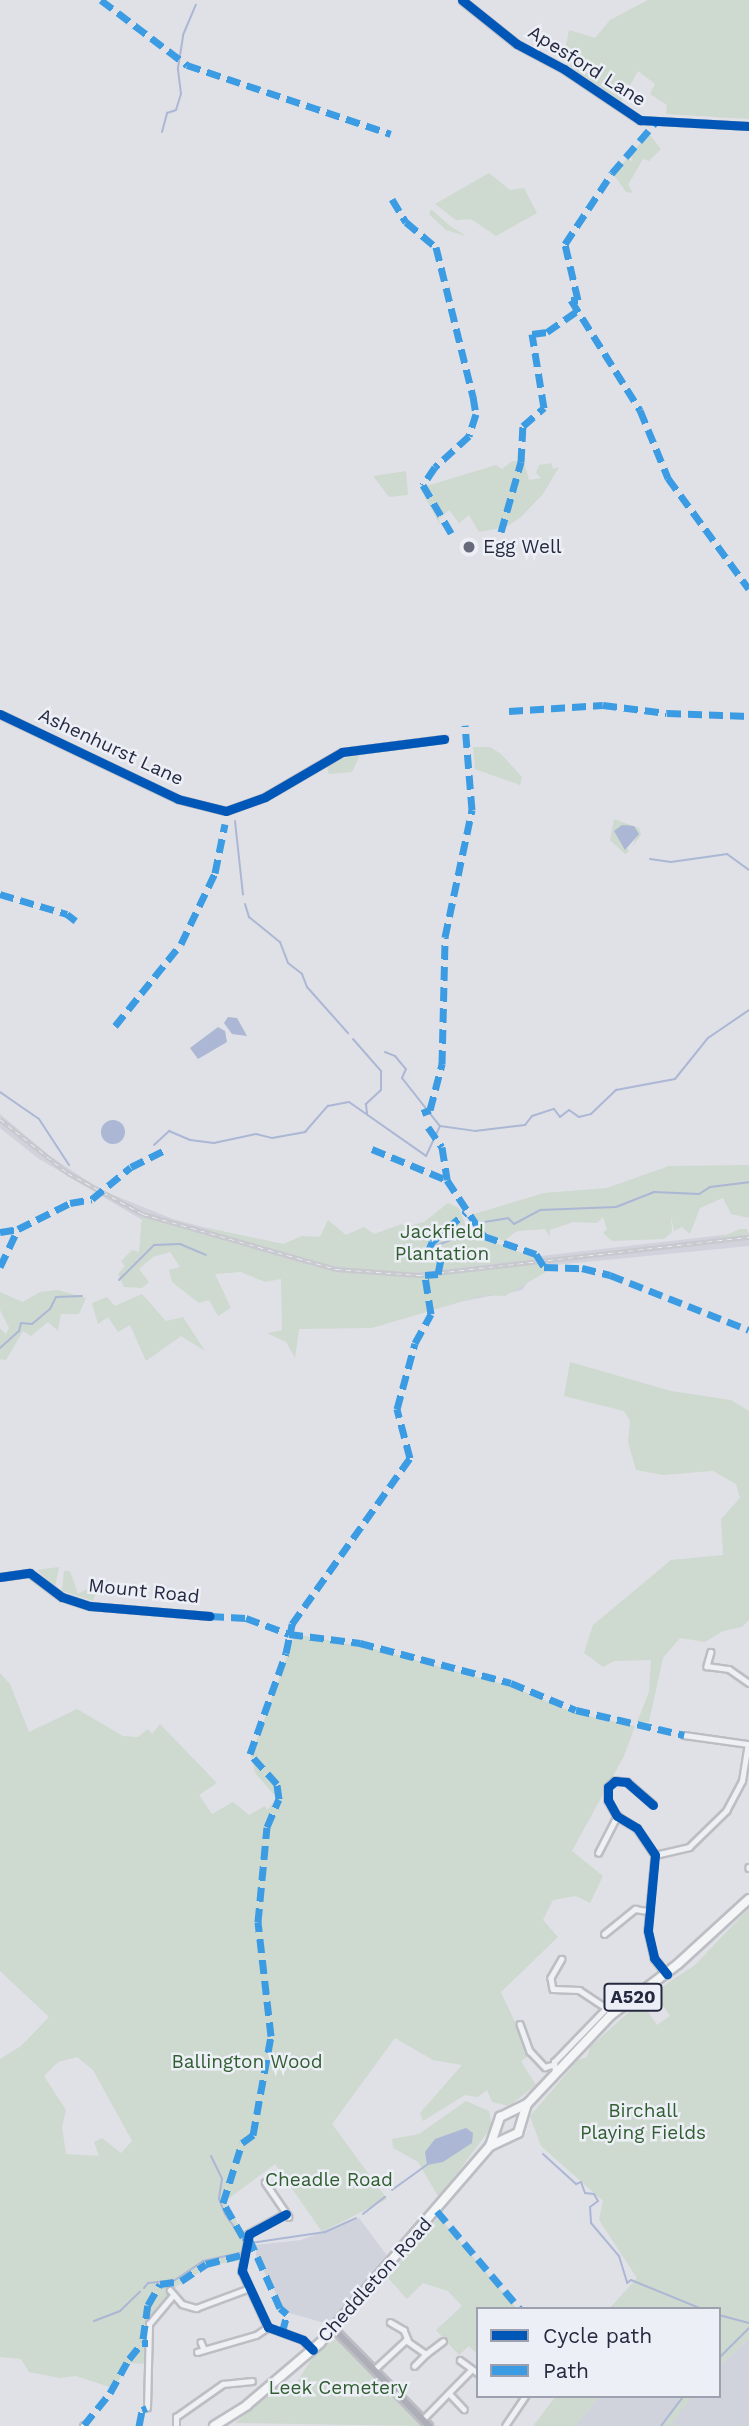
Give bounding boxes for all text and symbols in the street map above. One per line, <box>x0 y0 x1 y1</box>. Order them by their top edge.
street label: Apesford Lane <box>524 21 650 111</box>
place label: Egg Well <box>483 536 562 558</box>
marker: Egg Well <box>461 539 477 555</box>
street label: Ashenhurst Lane <box>35 703 187 791</box>
park label: Jackfield Plantation <box>395 1221 489 1265</box>
street label: Mount Road <box>87 1574 201 1608</box>
road number: A520 <box>603 1982 663 2011</box>
park label: Ballington Wood <box>171 2051 323 2073</box>
park label: Birchall Playing Fields <box>580 2100 706 2144</box>
park label: Cheadle Road <box>265 2169 393 2191</box>
street label: Cheddleton Road <box>313 2213 437 2347</box>
legend <box>476 2307 721 2398</box>
text: Cycle path <box>543 2323 652 2348</box>
text: Path <box>543 2358 589 2383</box>
park label: Leek Cemetery <box>268 2377 408 2399</box>

